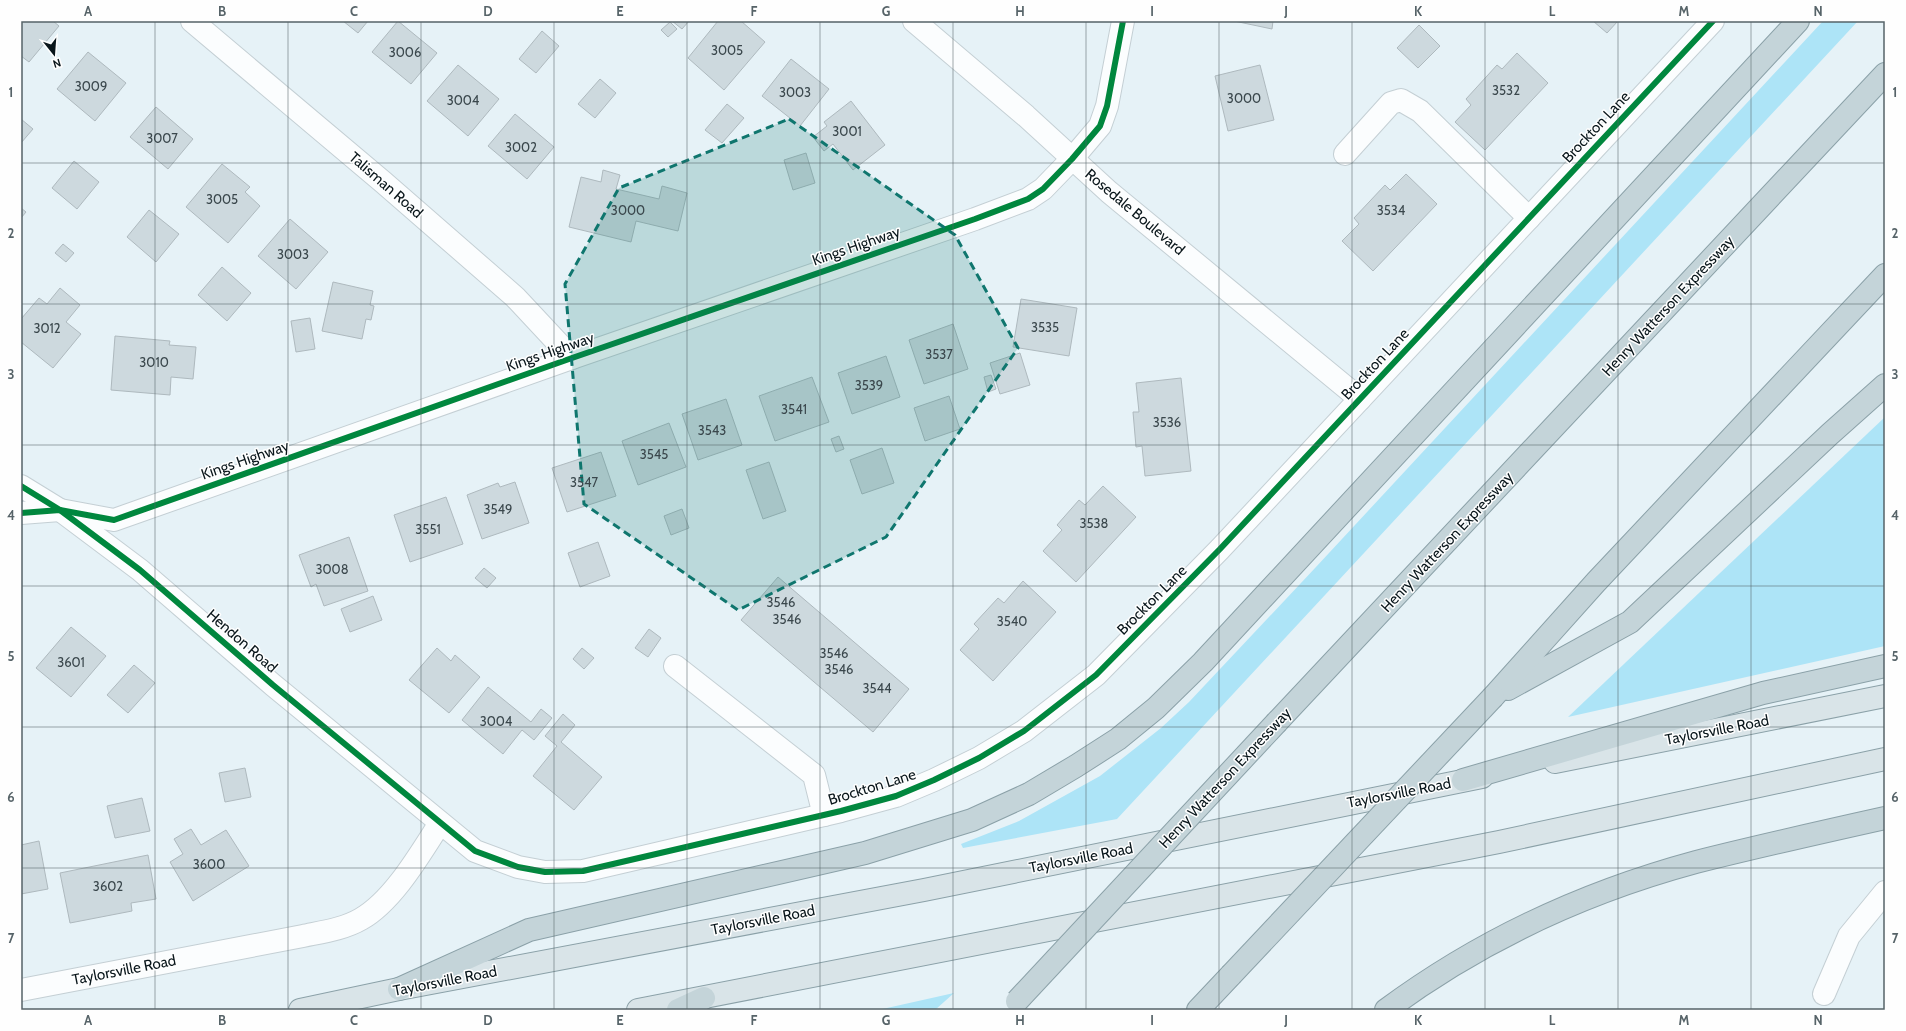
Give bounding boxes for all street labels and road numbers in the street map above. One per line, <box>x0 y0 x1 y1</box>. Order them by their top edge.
street label: Brockton Lane <box>1558 87 1634 166</box>
street label: Talisman Road <box>345 148 427 222</box>
street label: Rosedale Boulevard <box>1082 165 1188 259</box>
street label: Kings Highway <box>810 222 903 269</box>
street label: Henry Watterson Expressway <box>1598 232 1738 380</box>
street label: Brockton Lane <box>1337 324 1413 403</box>
street label: Kings Highway <box>504 328 597 375</box>
street label: Kings Highway <box>199 436 292 483</box>
street label: Henry Watterson Expressway <box>1377 468 1517 616</box>
street label: Brockton Lane <box>1113 561 1191 639</box>
street label: Hendon Road <box>203 606 281 676</box>
street label: Henry Watterson Expressway <box>1155 704 1295 852</box>
street label: Taylorsville Road <box>1664 711 1770 749</box>
street label: Brockton Lane <box>826 765 918 809</box>
street label: Taylorsville Road <box>1346 774 1452 812</box>
street label: Taylorsville Road <box>1028 839 1134 877</box>
street label: Taylorsville Road <box>710 901 816 939</box>
street label: Taylorsville Road <box>71 951 177 989</box>
street label: Taylorsville Road <box>392 962 498 1000</box>

